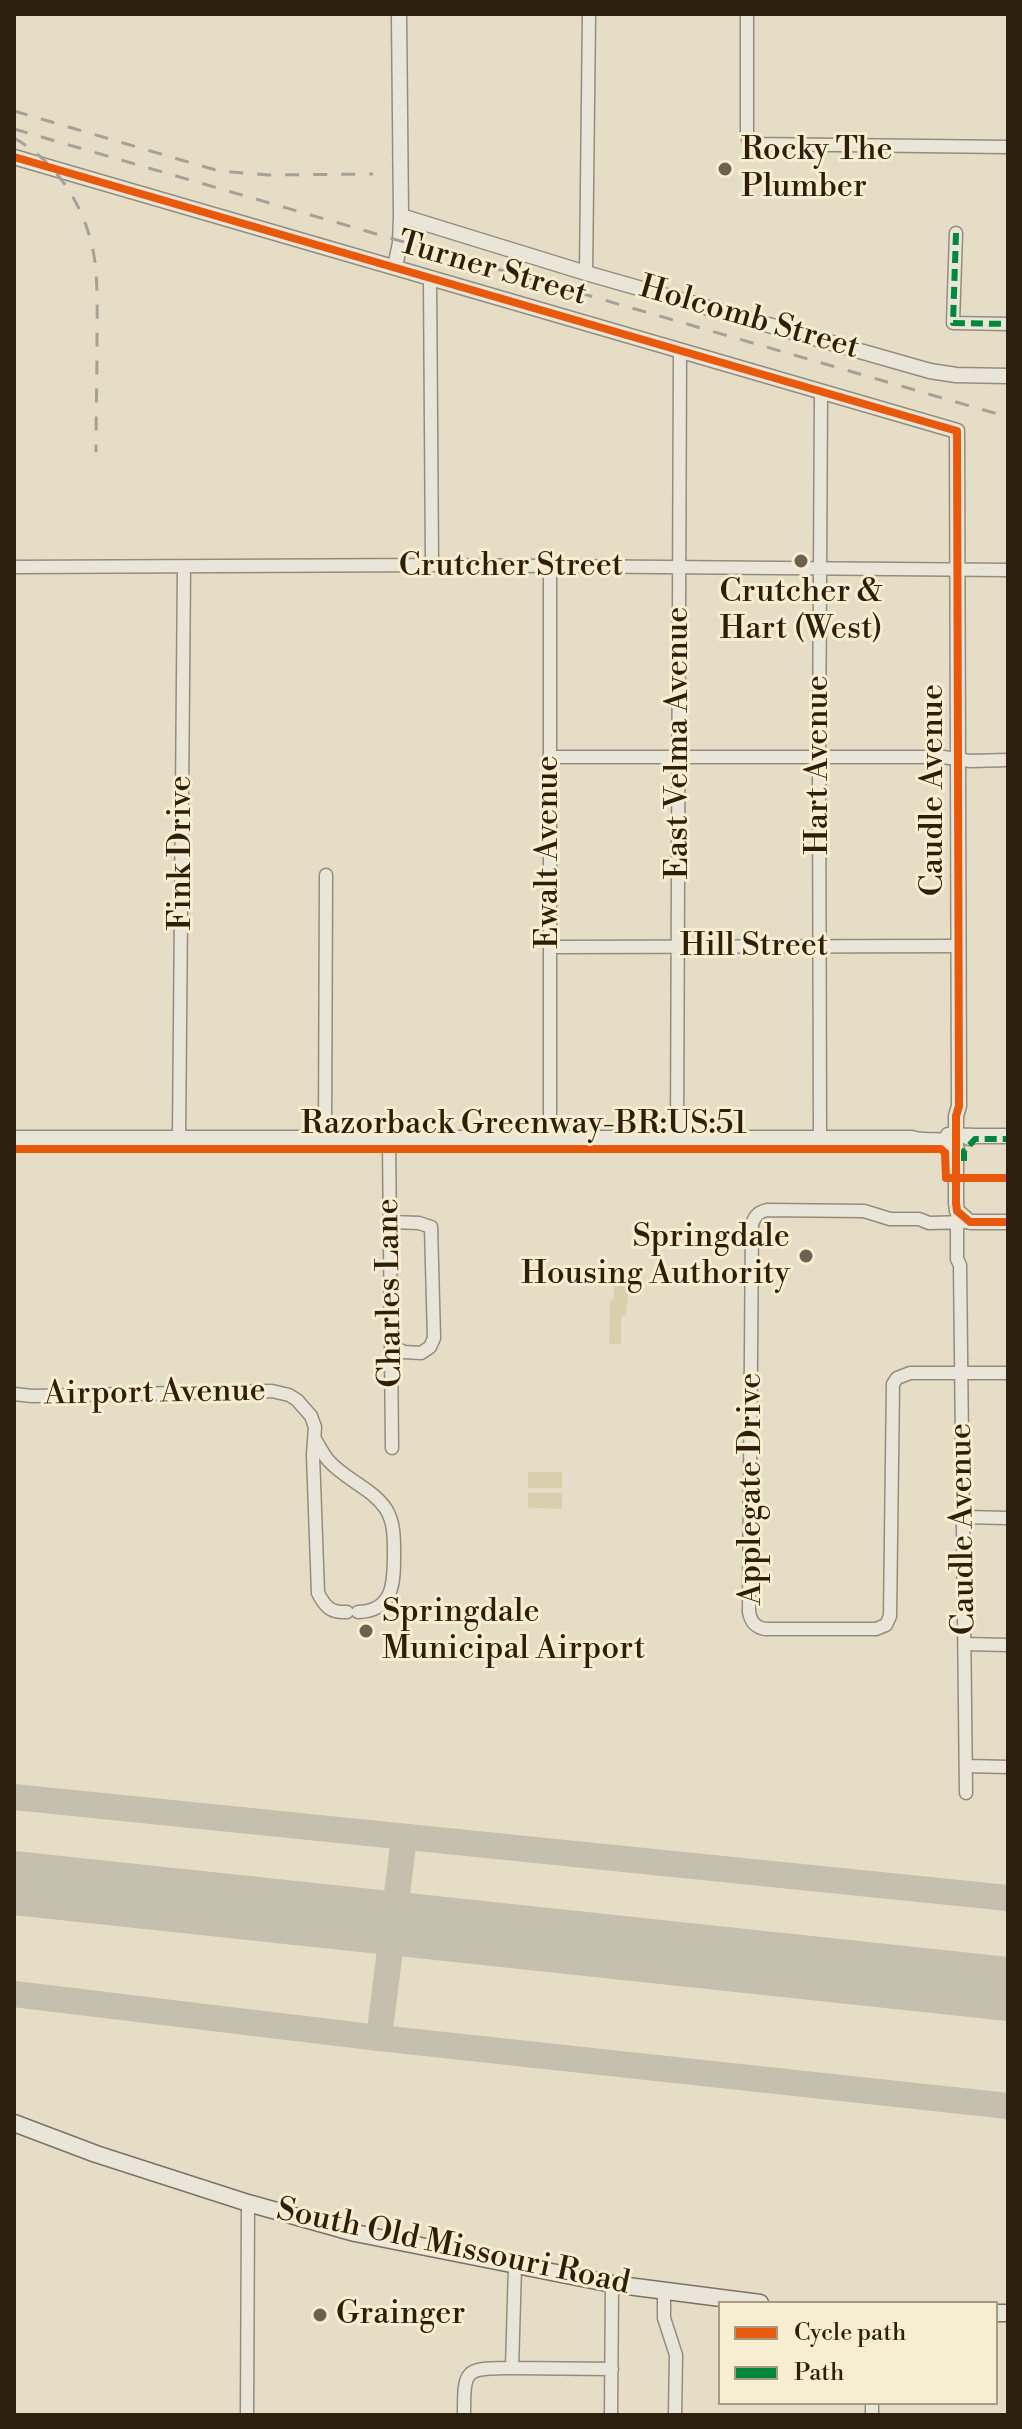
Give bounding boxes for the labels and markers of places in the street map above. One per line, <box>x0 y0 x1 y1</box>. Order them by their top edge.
place label: Rocky The Plumber <box>741 132 893 207</box>
marker: Rocky The Plumber <box>716 160 734 178</box>
marker: Crutcher & Hart (West) <box>792 552 810 570</box>
place label: Crutcher & Hart (West) <box>719 574 883 649</box>
place label: Springdale Housing Authority <box>521 1219 790 1294</box>
marker: Springdale Housing Authority <box>797 1247 815 1265</box>
place label: Springdale Municipal Airport <box>382 1594 645 1669</box>
marker: Springdale Municipal Airport <box>357 1622 375 1640</box>
place label: Grainger <box>336 2296 465 2334</box>
marker: Grainger <box>311 2306 329 2324</box>

